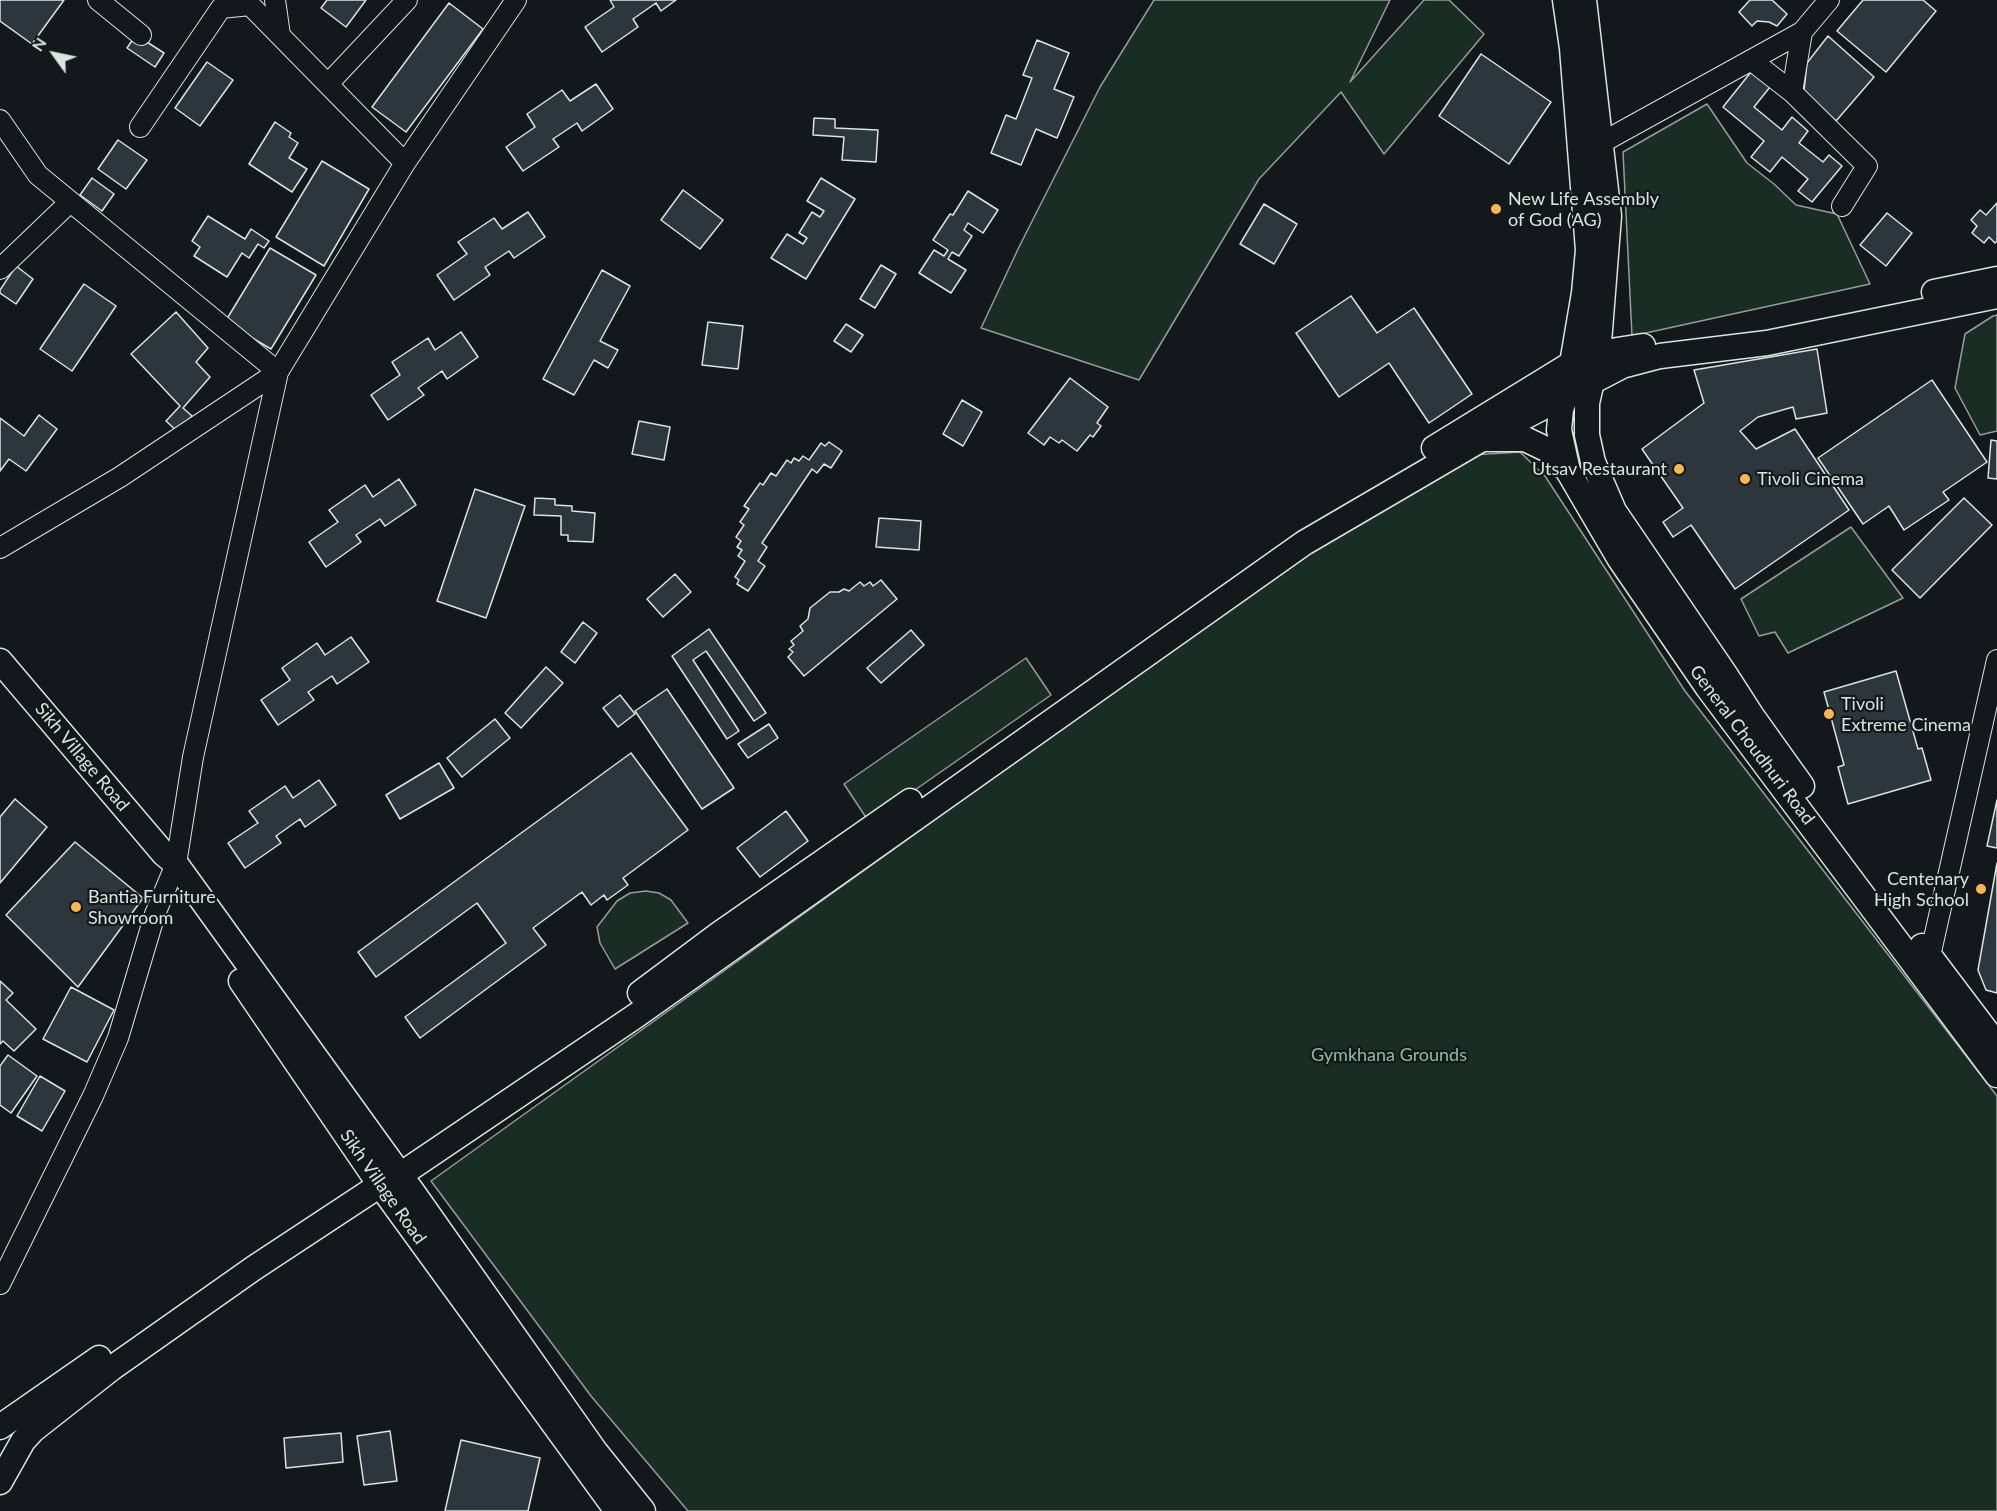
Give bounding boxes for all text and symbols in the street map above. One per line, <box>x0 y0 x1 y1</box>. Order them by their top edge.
north arrow <box>24 24 84 84</box>
text: N <box>27 34 50 54</box>
place label: New Life Assembly of God (AG) <box>1508 188 1659 230</box>
marker: New Life Assembly of God (AG) <box>1489 202 1503 216</box>
place label: Utsav Restaurant <box>1532 458 1667 480</box>
marker: Utsav Restaurant <box>1672 462 1686 476</box>
place label: Tivoli Cinema <box>1757 468 1864 490</box>
marker: Tivoli Cinema <box>1738 472 1752 486</box>
street label: General Choudhuri Road <box>1685 661 1819 829</box>
place label: Tivoli Extreme Cinema <box>1841 693 1971 736</box>
street label: Sikh Village Road <box>30 698 134 816</box>
marker: Tivoli Extreme Cinema <box>1822 707 1836 721</box>
place label: Centenary High School <box>1874 868 1969 910</box>
marker: Centenary High School <box>1974 882 1988 896</box>
place label: Bantia Furniture Showroom <box>88 886 216 928</box>
marker: Bantia Furniture Showroom <box>69 900 83 914</box>
park label: Gymkhana Grounds <box>1311 1044 1467 1066</box>
street label: Sikh Village Road <box>335 1126 431 1248</box>

